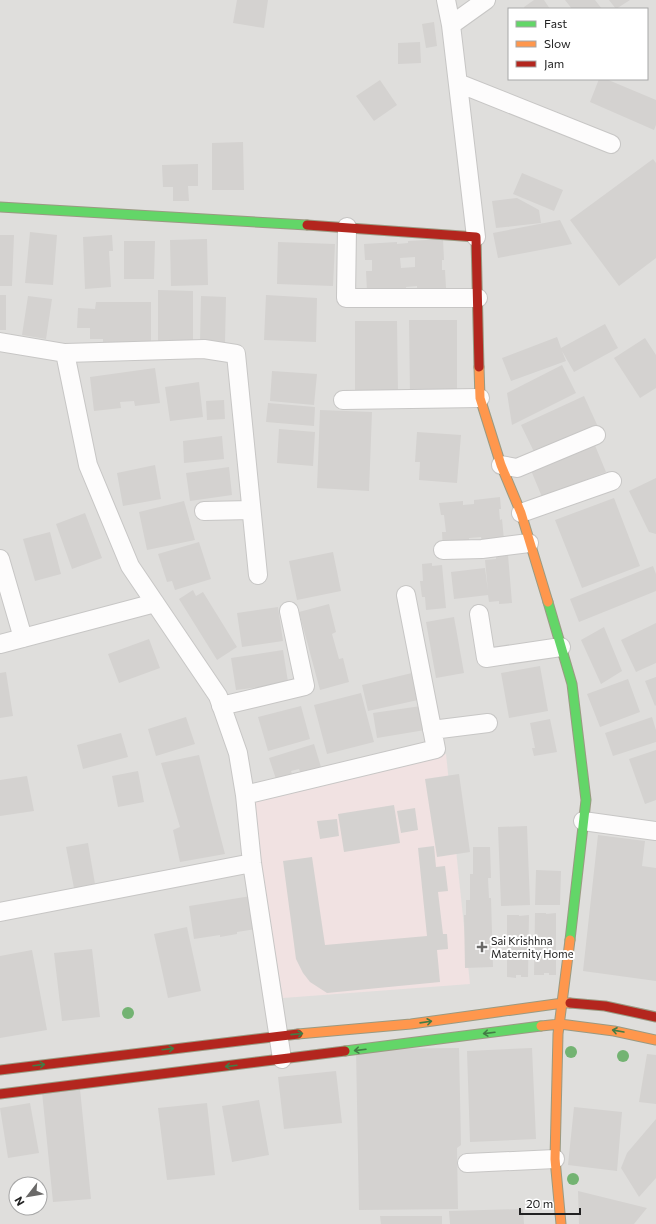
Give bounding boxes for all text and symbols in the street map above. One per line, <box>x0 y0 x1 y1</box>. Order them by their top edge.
legend <box>508 8 648 80</box>
text: Fast <box>544 16 567 30</box>
text: Slow <box>544 36 571 50</box>
text: Jam <box>544 56 564 71</box>
place label: Sai Krishhna Maternity Home <box>491 934 574 960</box>
marker: Sai Krishhna Maternity Home <box>476 941 488 953</box>
one-way arrow <box>419 1018 432 1026</box>
one-way arrow <box>612 1027 625 1035</box>
one-way arrow <box>483 1029 496 1037</box>
one-way arrow <box>290 1030 303 1038</box>
one-way arrow <box>161 1045 174 1052</box>
one-way arrow <box>354 1046 367 1053</box>
one-way arrow <box>32 1061 45 1069</box>
one-way arrow <box>225 1062 238 1069</box>
north arrow <box>8 1176 48 1216</box>
scale bar <box>520 1190 580 1216</box>
text: N <box>11 1195 27 1208</box>
text: 20 m <box>526 1196 553 1210</box>

